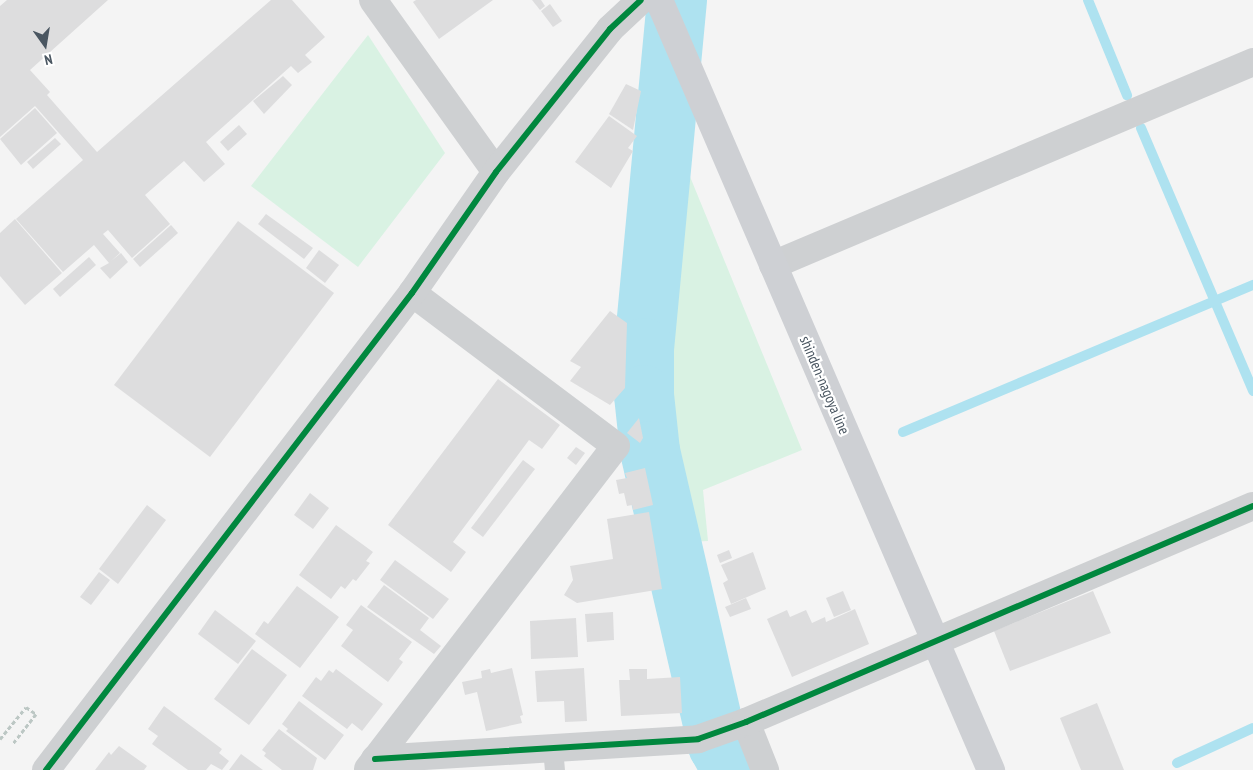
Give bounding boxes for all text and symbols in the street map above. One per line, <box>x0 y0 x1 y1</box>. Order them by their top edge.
north arrow <box>20 20 70 70</box>
text: N <box>43 50 54 69</box>
street label: shinden-nagoya line <box>796 333 854 437</box>

